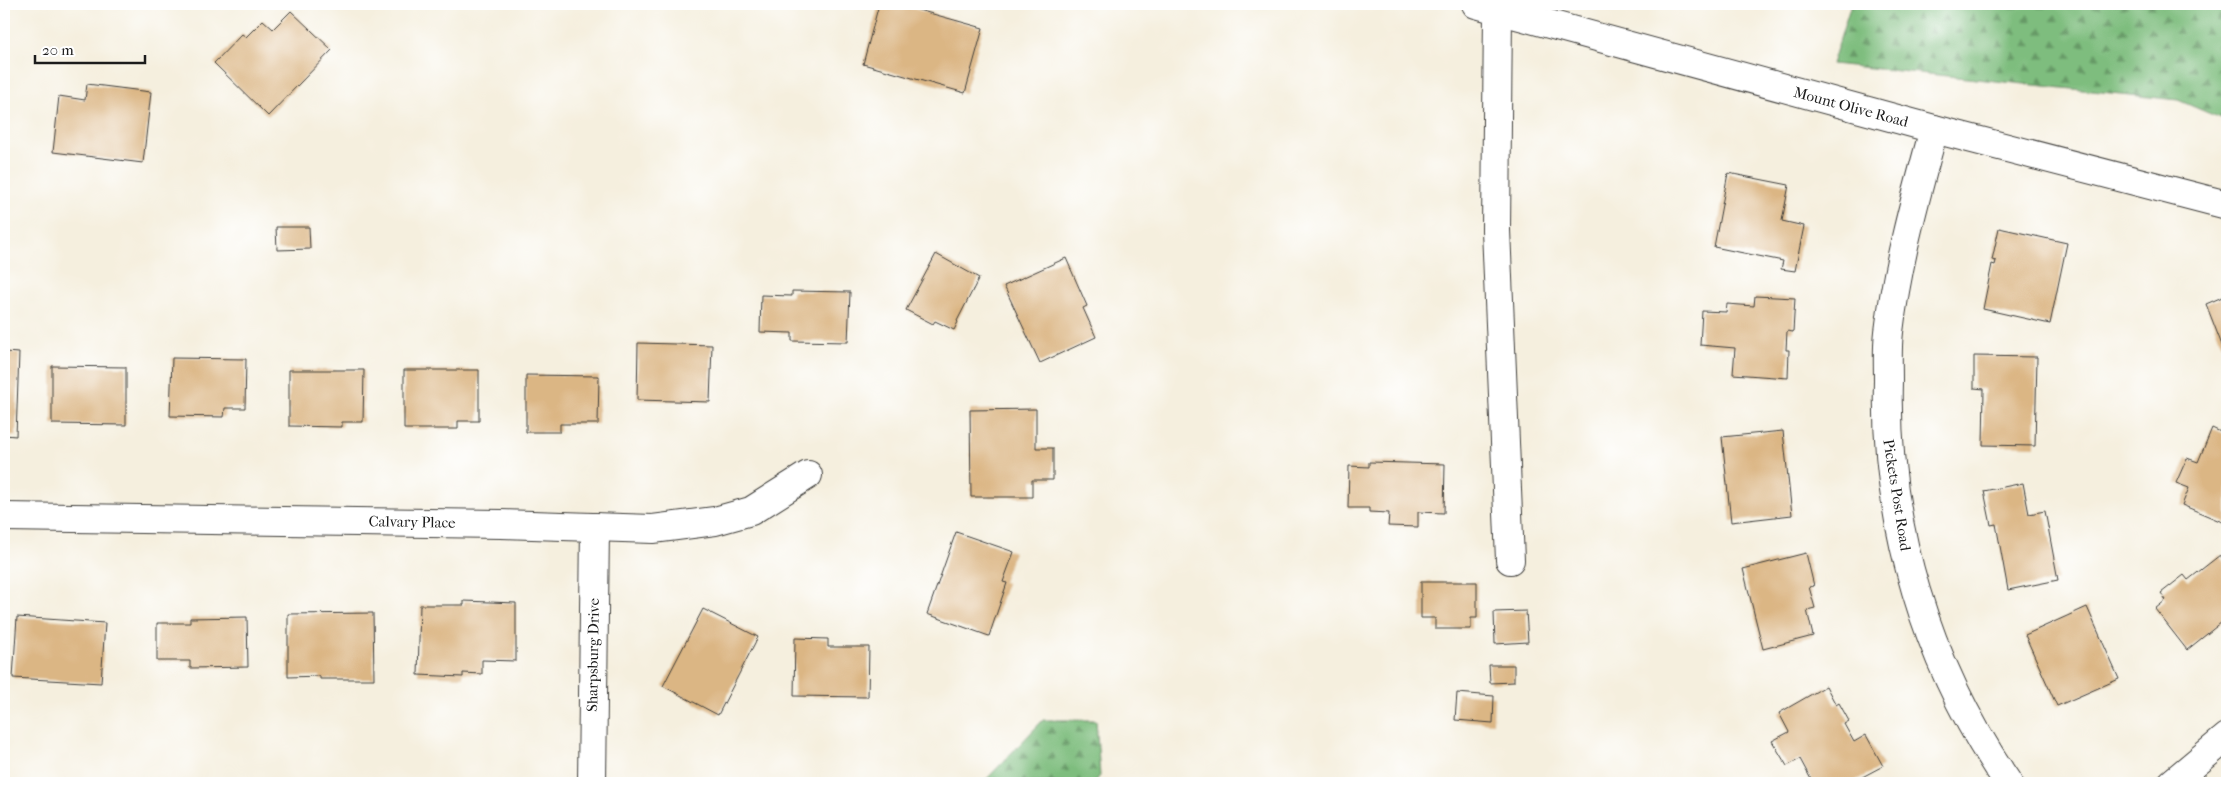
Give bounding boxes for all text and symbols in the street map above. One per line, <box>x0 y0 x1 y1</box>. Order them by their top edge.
scale bar <box>35 32 145 64</box>
text: 20 m <box>42 41 74 59</box>
street label: Mount Olive Road <box>1792 83 1911 131</box>
street label: Pickets Post Road <box>1879 438 1915 553</box>
street label: Calvary Place <box>368 512 456 532</box>
street label: Sharpsburg Drive <box>583 597 603 712</box>

